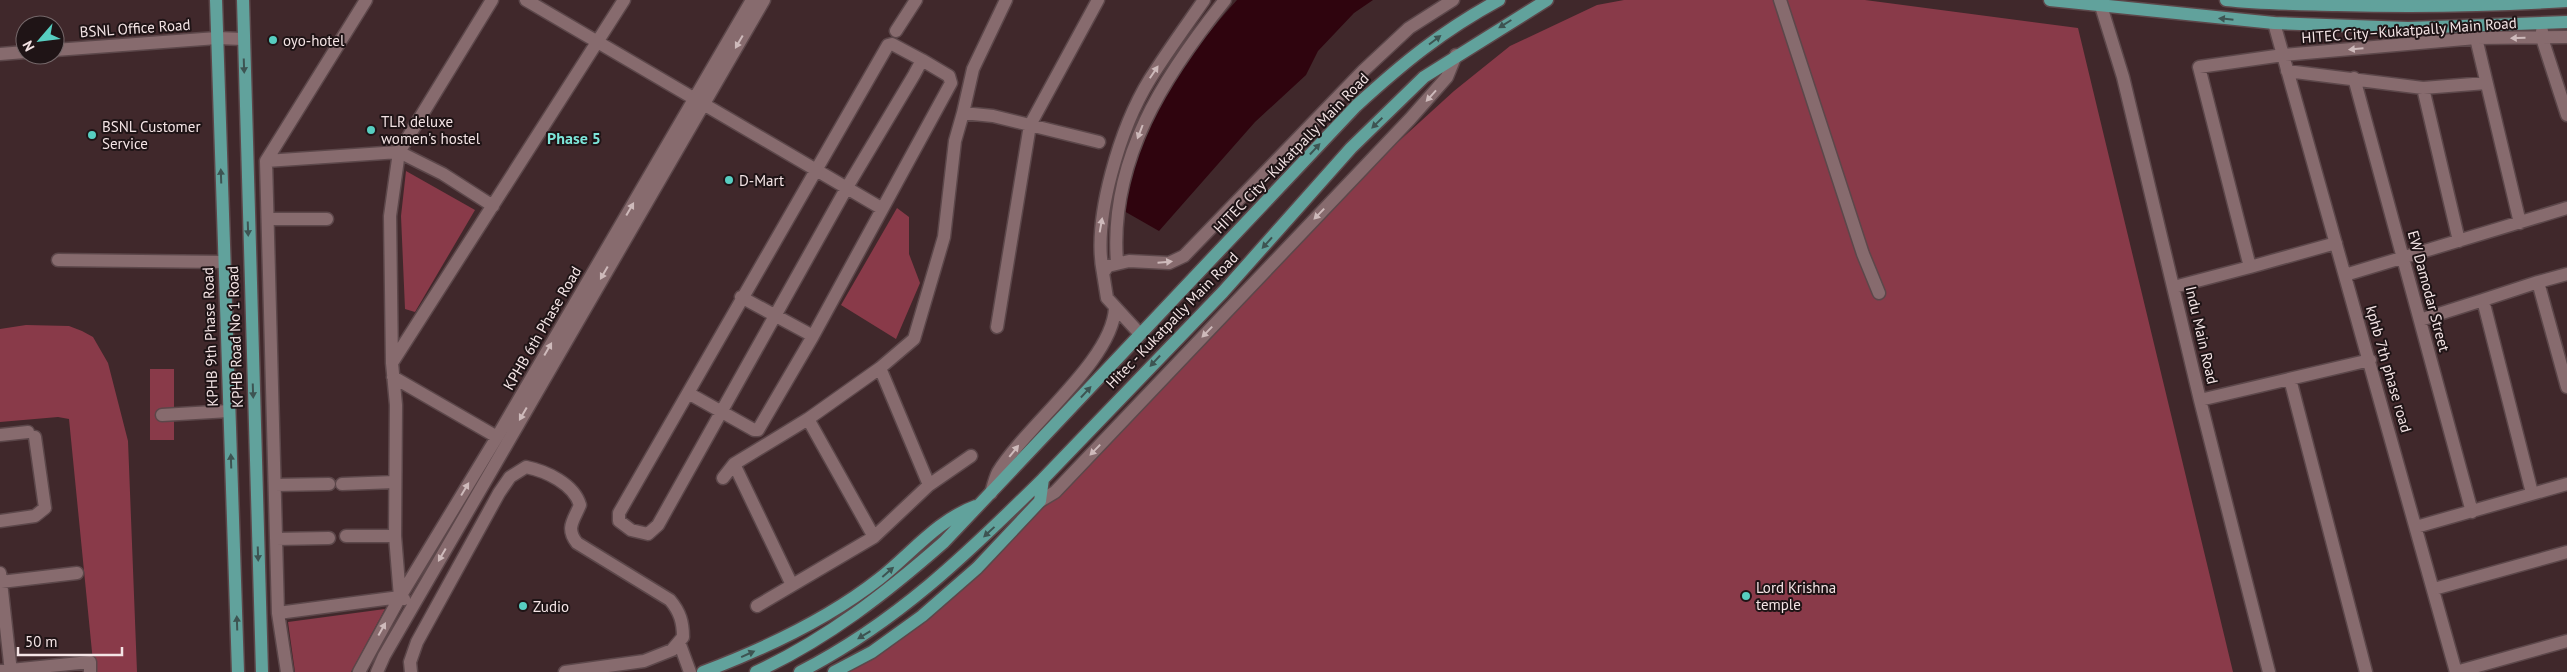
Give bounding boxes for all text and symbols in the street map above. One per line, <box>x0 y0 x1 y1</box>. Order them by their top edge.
street label: HITEC City–Kukatpally Main Road <box>2301 13 2517 47</box>
one-way arrow <box>2217 14 2233 22</box>
north arrow <box>15 15 65 65</box>
street label: BSNL Office Road <box>79 15 191 41</box>
one-way arrow <box>1498 20 1511 29</box>
place label: oyo-hotel <box>283 31 345 50</box>
marker: oyo-hotel <box>267 34 279 46</box>
one-way arrow <box>1428 34 1441 45</box>
one-way arrow <box>2510 34 2526 42</box>
one-way arrow <box>735 36 744 49</box>
text: N <box>18 38 39 54</box>
one-way arrow <box>2348 45 2364 53</box>
one-way arrow <box>240 58 248 74</box>
one-way arrow <box>1150 66 1159 79</box>
street label: HITEC City–Kukatpally Main Road <box>1209 69 1373 237</box>
one-way arrow <box>1425 89 1436 102</box>
place label: TLR deluxe women's hostel <box>381 112 481 148</box>
place label: BSNL Customer Service <box>102 117 201 153</box>
one-way arrow <box>1371 117 1383 129</box>
marker: TLR deluxe women's hostel <box>365 124 377 136</box>
one-way arrow <box>1135 125 1143 139</box>
district label: Phase 5 <box>547 128 601 148</box>
marker: BSNL Customer Service <box>86 129 98 141</box>
one-way arrow <box>1309 144 1321 156</box>
one-way arrow <box>217 168 225 184</box>
place label: D-Mart <box>739 171 784 190</box>
marker: D-Mart <box>723 174 735 186</box>
one-way arrow <box>625 203 634 216</box>
one-way arrow <box>1313 208 1325 220</box>
one-way arrow <box>1098 216 1106 232</box>
one-way arrow <box>244 221 252 237</box>
street label: EW Damodar Street <box>2404 228 2454 354</box>
one-way arrow <box>1261 237 1273 249</box>
street label: Hitec - Kukatpally Main Road <box>1102 248 1242 392</box>
one-way arrow <box>1158 258 1174 266</box>
street label: KPHB 6th Phase Road <box>499 263 585 393</box>
street label: KPHB Road No 1 Road <box>223 266 247 408</box>
one-way arrow <box>600 266 609 279</box>
street label: KPHB 9th Phase Road <box>198 267 222 407</box>
street label: Indu Main Road <box>2181 284 2223 386</box>
street label: kphb 7th phase road <box>2362 303 2416 435</box>
one-way arrow <box>1201 326 1213 338</box>
one-way arrow <box>543 343 552 356</box>
one-way arrow <box>1149 354 1161 366</box>
one-way arrow <box>249 383 257 399</box>
one-way arrow <box>1080 387 1092 399</box>
one-way arrow <box>519 406 527 421</box>
one-way arrow <box>1089 443 1101 455</box>
one-way arrow <box>1008 445 1019 458</box>
one-way arrow <box>227 453 235 469</box>
one-way arrow <box>461 483 470 496</box>
one-way arrow <box>983 526 995 538</box>
one-way arrow <box>254 546 262 562</box>
one-way arrow <box>438 548 447 561</box>
one-way arrow <box>881 566 894 577</box>
place label: Lord Krishna temple <box>1756 578 1836 614</box>
marker: Lord Krishna temple <box>1740 590 1752 602</box>
place label: Zudio <box>533 597 569 616</box>
marker: Zudio <box>517 600 529 612</box>
one-way arrow <box>232 615 240 631</box>
one-way arrow <box>378 621 386 636</box>
scale bar <box>18 624 121 656</box>
one-way arrow <box>857 631 870 640</box>
text: 50 m <box>25 632 58 651</box>
one-way arrow <box>741 649 755 657</box>

